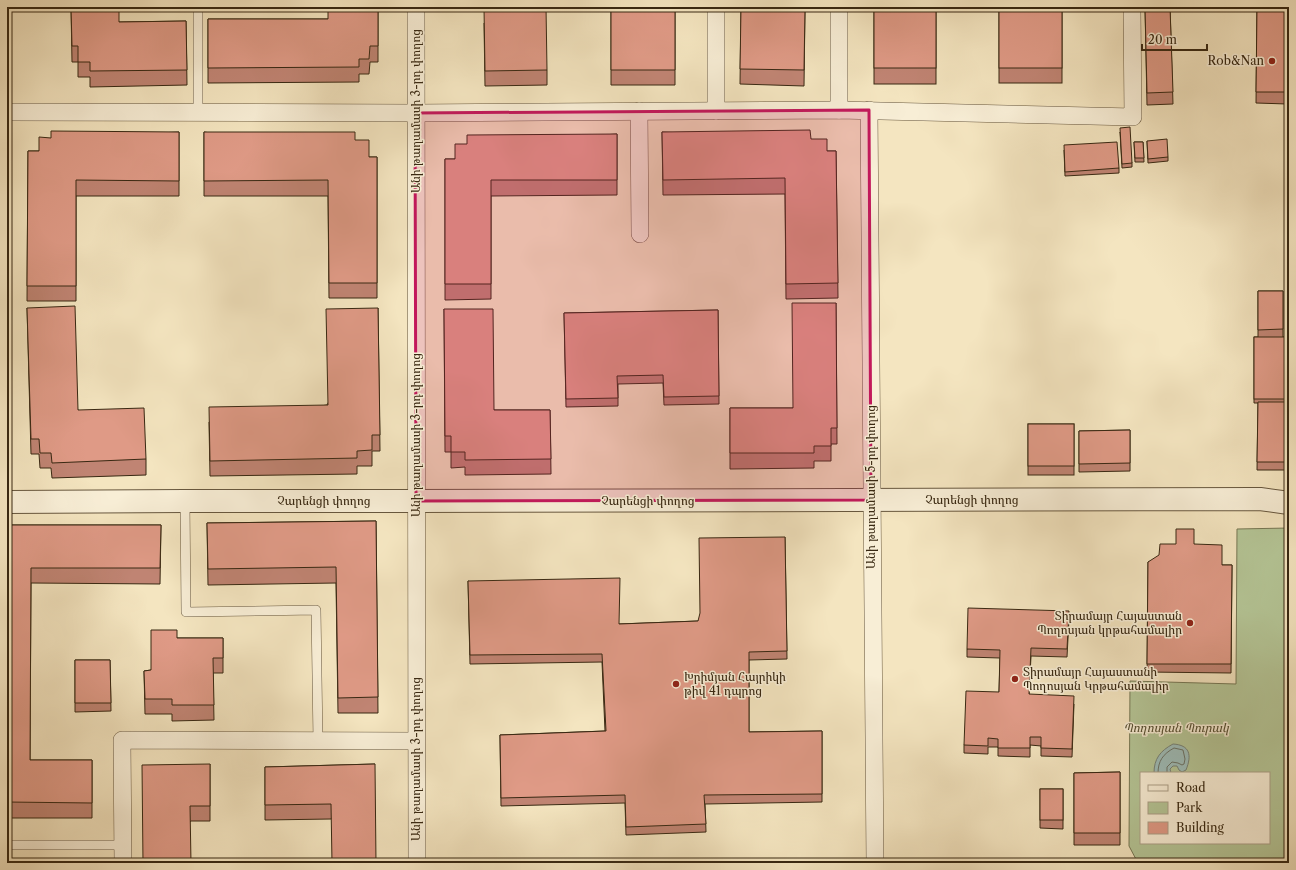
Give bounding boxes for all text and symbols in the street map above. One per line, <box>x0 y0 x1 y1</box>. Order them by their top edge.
scale bar <box>1142 26 1207 52</box>
street label: Անի թաղամասի 3-րդ փողոց <box>408 29 423 193</box>
text: 20 m <box>1148 32 1177 47</box>
place label: Rob&Nan <box>1208 53 1264 68</box>
marker: Rob&Nan <box>1267 56 1277 66</box>
street label: Անի թաղամասի 3-րդ փողոց <box>408 353 423 517</box>
street label: Անի թաղամասի 5-րդ փողոց <box>863 405 878 569</box>
street label: Չարենցի փողոց <box>925 492 1019 507</box>
street label: Չարենցի փողոց <box>277 493 371 508</box>
street label: Չարենցի փողոց <box>601 493 695 508</box>
place label: Տիրամայր Հայաստան Պողոսյան կրթահամալիր <box>1037 608 1182 637</box>
marker: Տիրամայր Հայաստան Պողոսյան կրթահամալիր <box>1185 618 1195 628</box>
place label: Տիրամայր Հայաստանի Պողոսյան Կրթահամալիր <box>1023 664 1169 693</box>
place label: Խրիմյան Հայրիկի թիվ 41 դպրոց <box>684 669 786 698</box>
marker: Տիրամայր Հայաստանի Պողոսյան Կրթահամալիր <box>1010 674 1020 684</box>
street label: Անի թաղամասի 3-րդ փողոց <box>408 677 423 841</box>
marker: Խրիմյան Հայրիկի թիվ 41 դպրոց <box>671 679 681 689</box>
park label: Պողոսյան Պուրակ <box>1123 720 1230 736</box>
legend <box>1140 772 1270 844</box>
text: Road <box>1176 780 1206 795</box>
text: Park <box>1176 800 1203 815</box>
text: Building <box>1176 820 1224 835</box>

